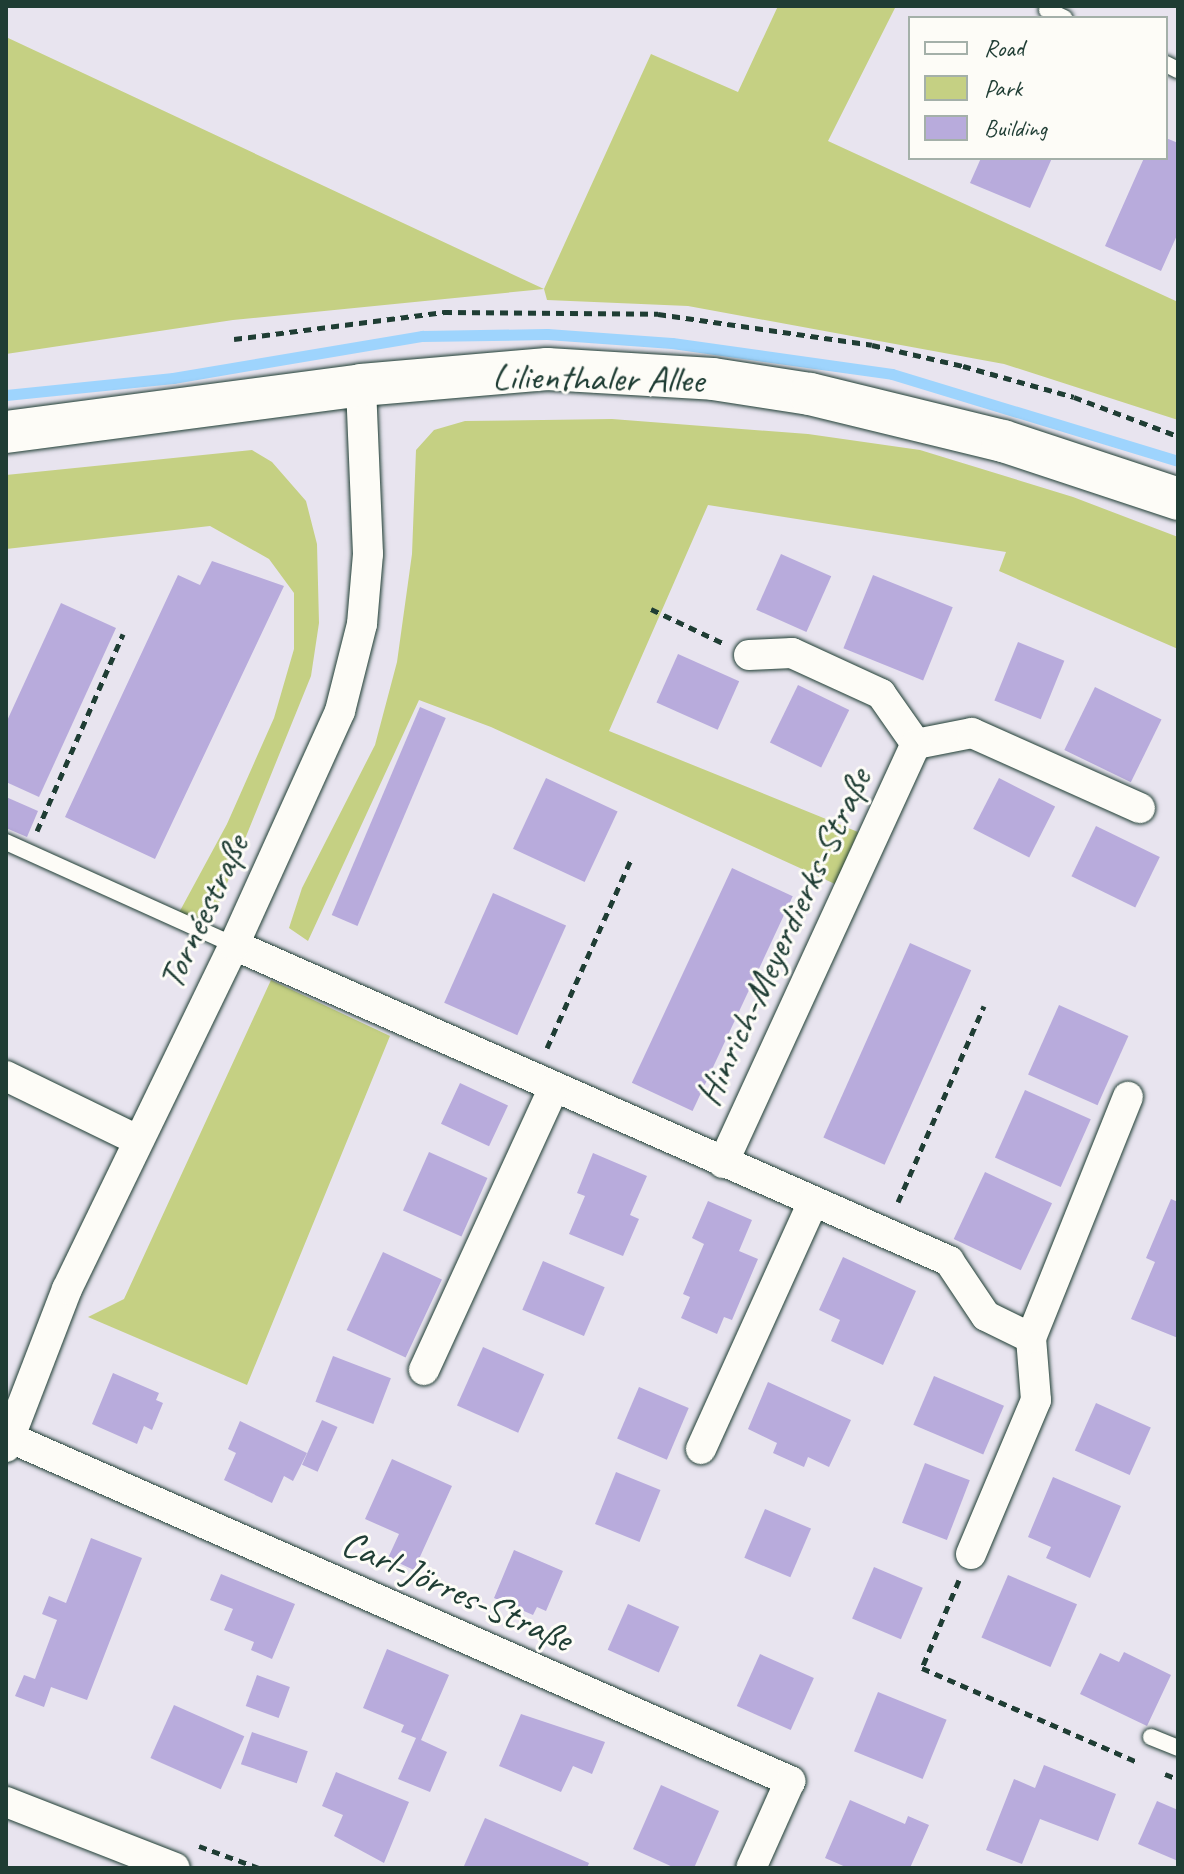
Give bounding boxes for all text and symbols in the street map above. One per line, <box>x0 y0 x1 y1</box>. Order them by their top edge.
legend <box>908 16 1168 160</box>
text: Road <box>984 33 1024 63</box>
text: Park <box>984 73 1022 103</box>
text: Building <box>984 113 1047 143</box>
street label: Lilienthaler Allee <box>492 353 704 403</box>
street label: Hinrich-Meyerdierks-Straße <box>685 761 881 1113</box>
street label: Tornéestraße <box>148 828 258 996</box>
street label: Carl-Jörres-Straße <box>335 1520 579 1662</box>

